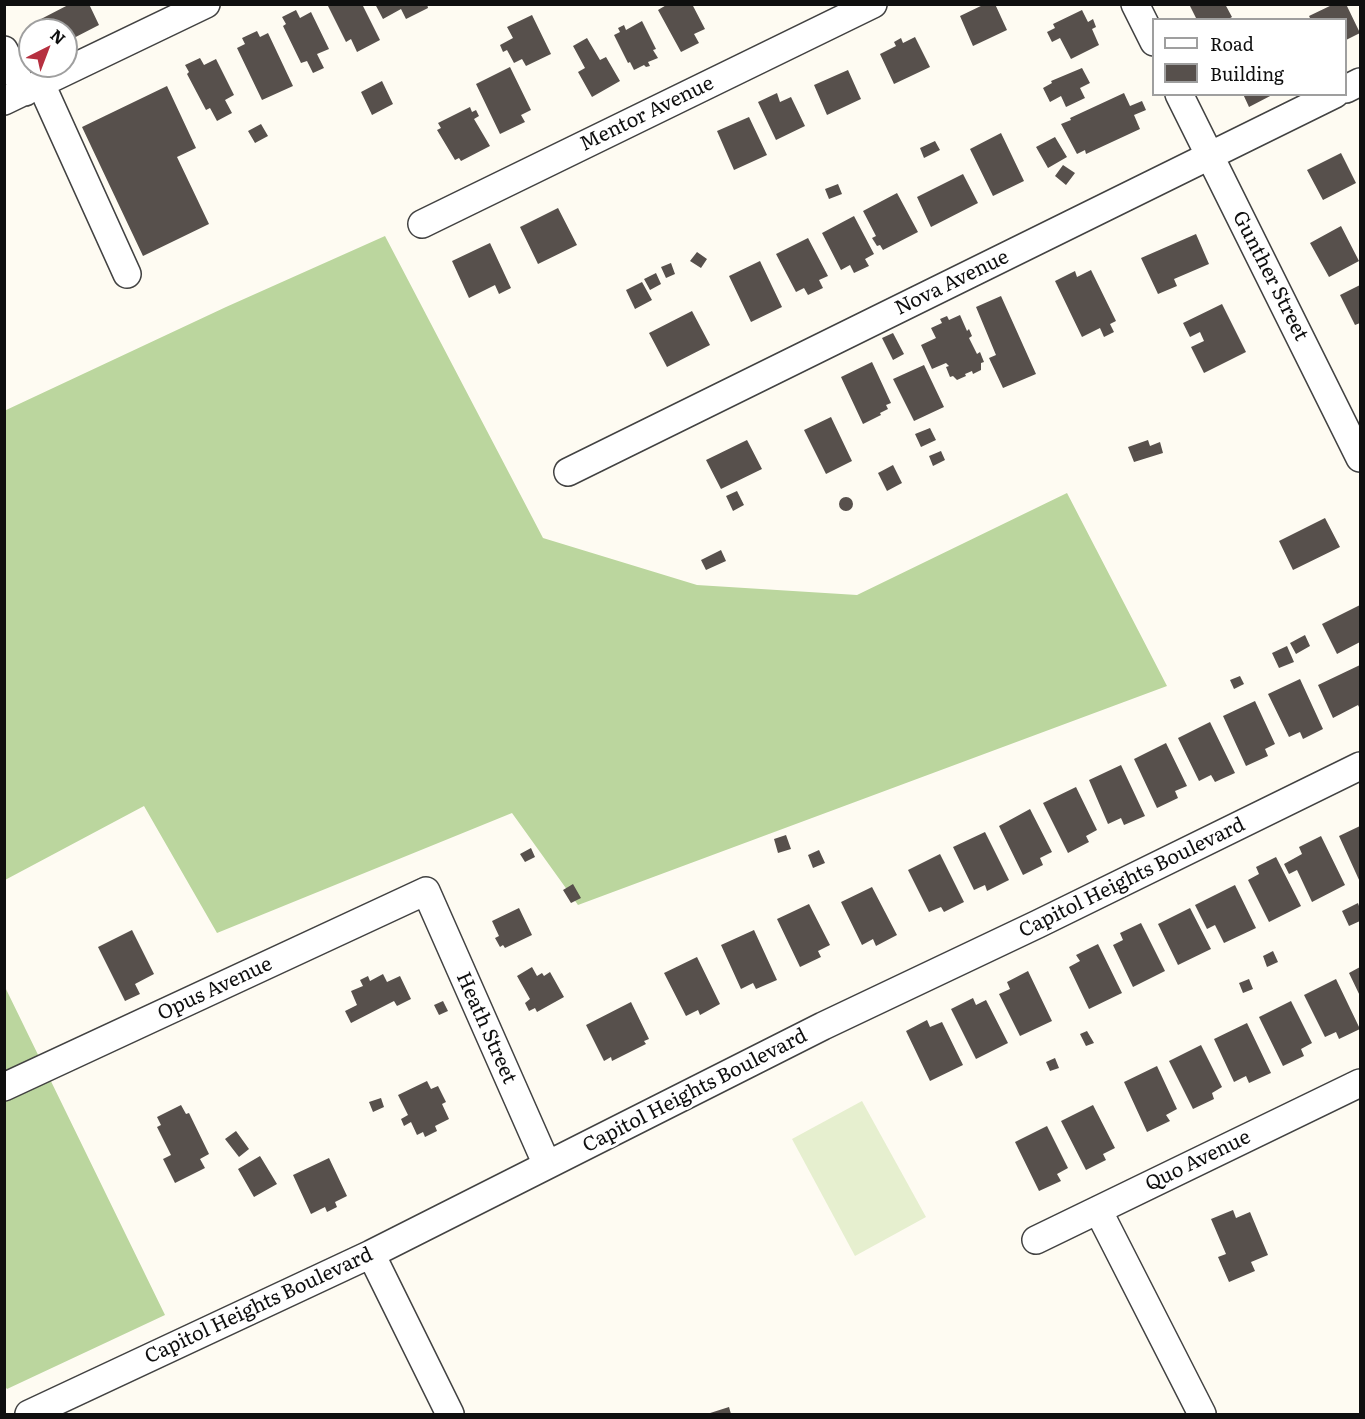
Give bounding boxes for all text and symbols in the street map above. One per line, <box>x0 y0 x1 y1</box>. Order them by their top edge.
north arrow <box>18 18 78 78</box>
legend <box>1152 18 1347 96</box>
text: N <box>46 23 72 50</box>
text: Road <box>1210 30 1254 57</box>
text: Building <box>1210 60 1284 87</box>
street label: Mentor Avenue <box>576 71 718 157</box>
street label: Gunther Street <box>1227 207 1313 345</box>
street label: Nova Avenue <box>891 245 1013 321</box>
street label: Capitol Heights Boulevard <box>1015 813 1249 943</box>
street label: Opus Avenue <box>154 952 276 1026</box>
street label: Heath Street <box>451 968 521 1088</box>
street label: Capitol Heights Boulevard <box>579 1024 811 1158</box>
street label: Quo Avenue <box>1142 1125 1254 1197</box>
street label: Capitol Heights Boulevard <box>141 1243 377 1369</box>

